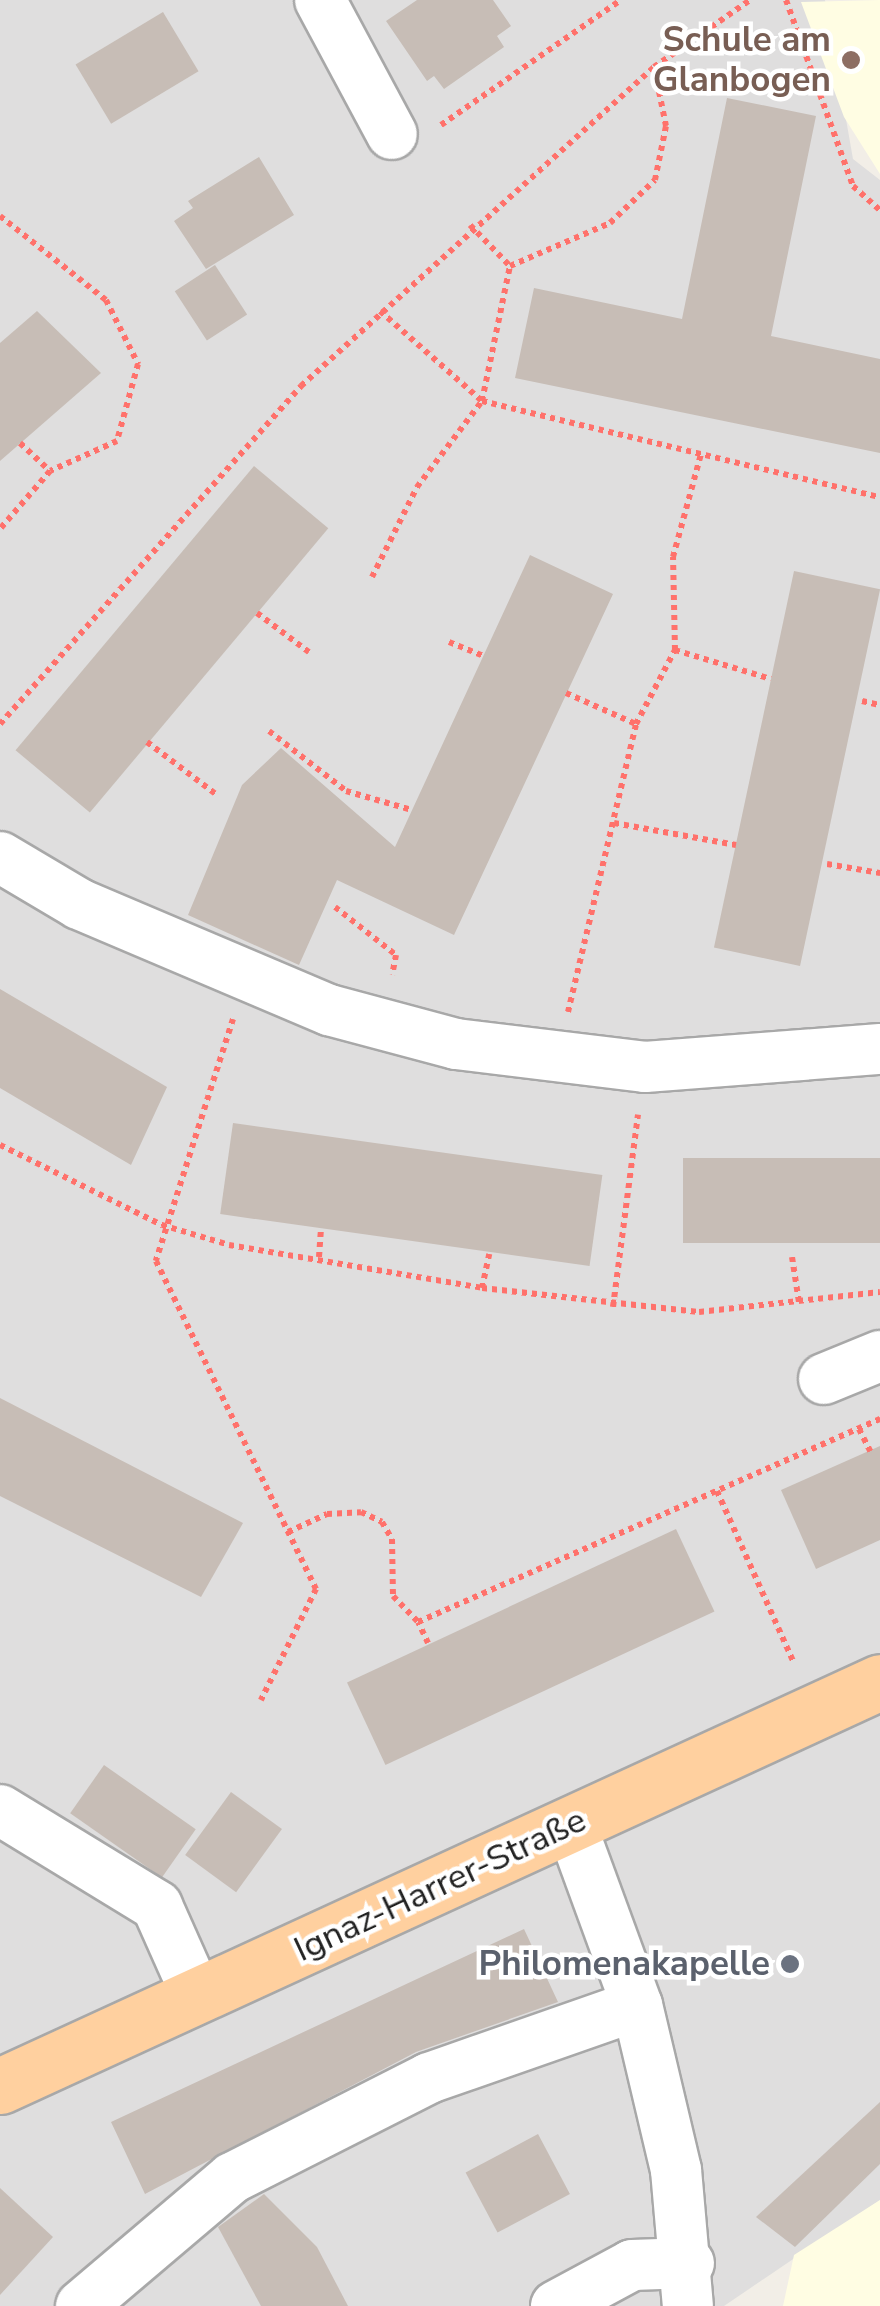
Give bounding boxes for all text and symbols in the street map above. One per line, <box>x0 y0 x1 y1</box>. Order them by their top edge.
place label: Schule am Glanbogen <box>653 19 831 101</box>
marker: Schule am Glanbogen <box>840 49 862 71</box>
street label: Ignaz-Harrer-Straße <box>288 1799 592 1971</box>
place label: Philomenakapelle <box>479 1943 770 1985</box>
marker: Philomenakapelle <box>779 1953 801 1975</box>

